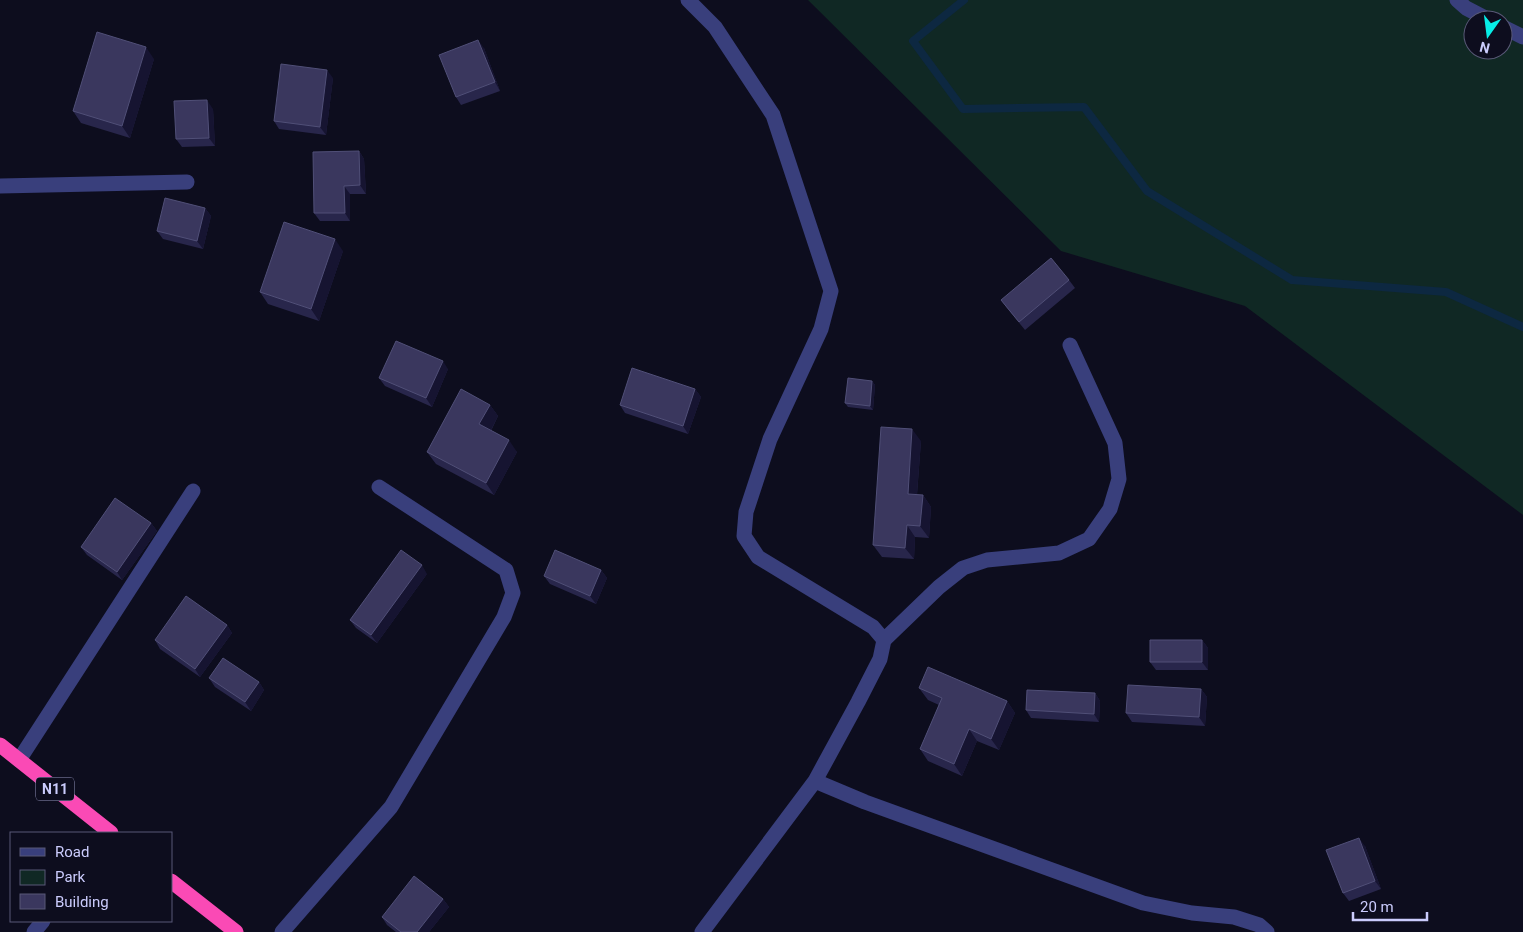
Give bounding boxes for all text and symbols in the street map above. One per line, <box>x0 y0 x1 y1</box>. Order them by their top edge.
north arrow <box>1463 10 1513 60</box>
text: N <box>1478 39 1492 57</box>
road number: N11 <box>36 778 74 801</box>
legend <box>10 832 172 922</box>
text: Road <box>55 843 89 861</box>
text: Park <box>55 868 86 886</box>
scale bar <box>1353 890 1427 922</box>
text: Building <box>55 893 109 911</box>
text: 20 m <box>1360 898 1394 916</box>

